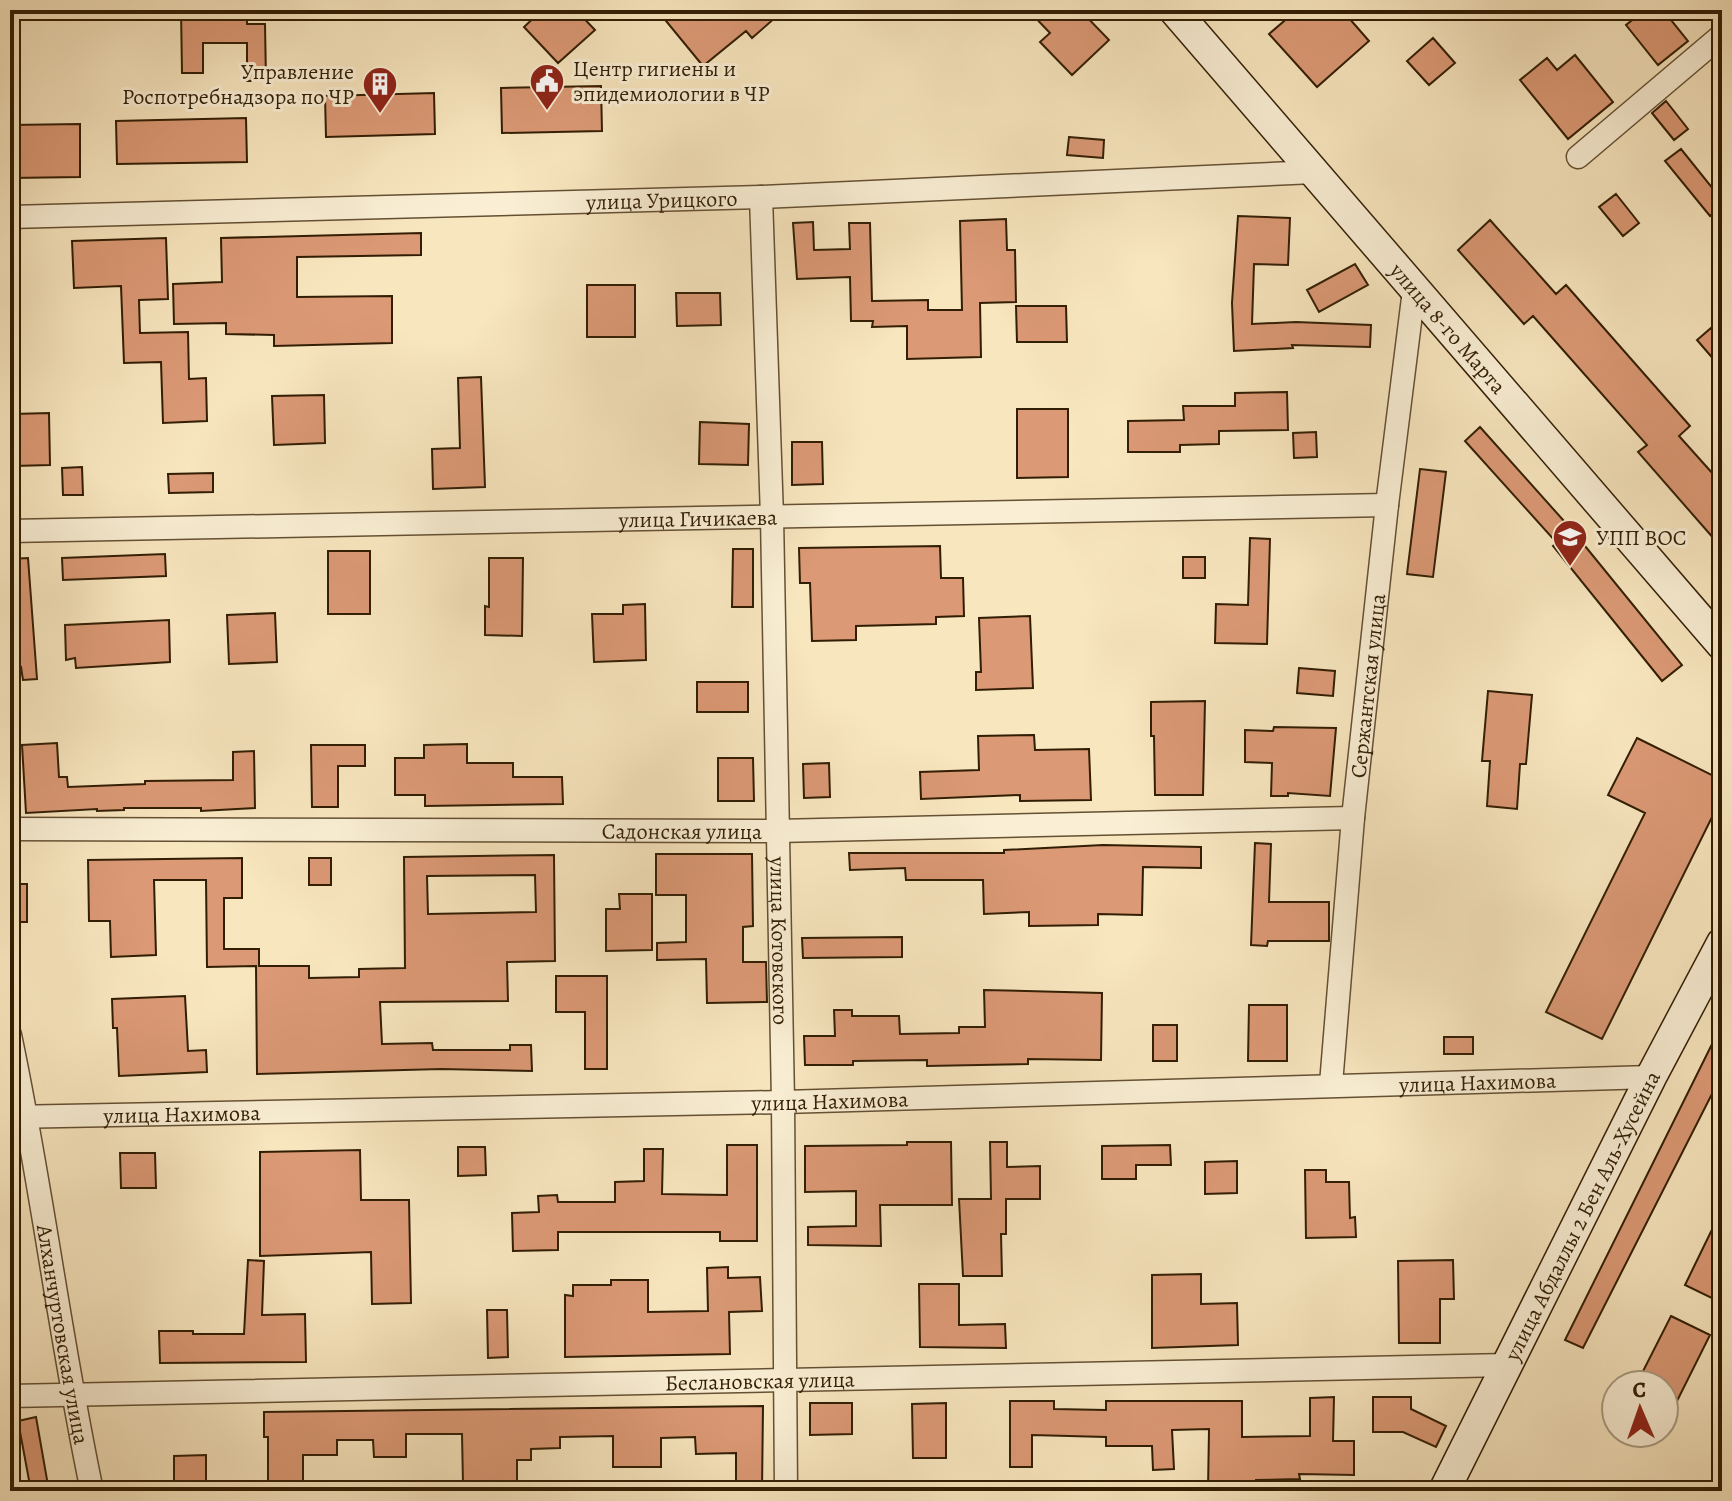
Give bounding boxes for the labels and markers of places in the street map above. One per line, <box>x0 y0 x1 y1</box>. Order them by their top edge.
place label: Центр гигиены и эпидемиологии в ЧР <box>573 54 770 109</box>
place label: Управление Роспотребнадзора по ЧР <box>122 57 354 112</box>
public building icon: Центр гигиены и эпидемиологии в ЧР <box>528 62 566 112</box>
building icon: Управление Роспотребнадзора по ЧР <box>361 65 399 115</box>
school or university icon: УПП ВОС <box>1551 518 1589 568</box>
place label: УПП ВОС <box>1596 523 1686 553</box>

